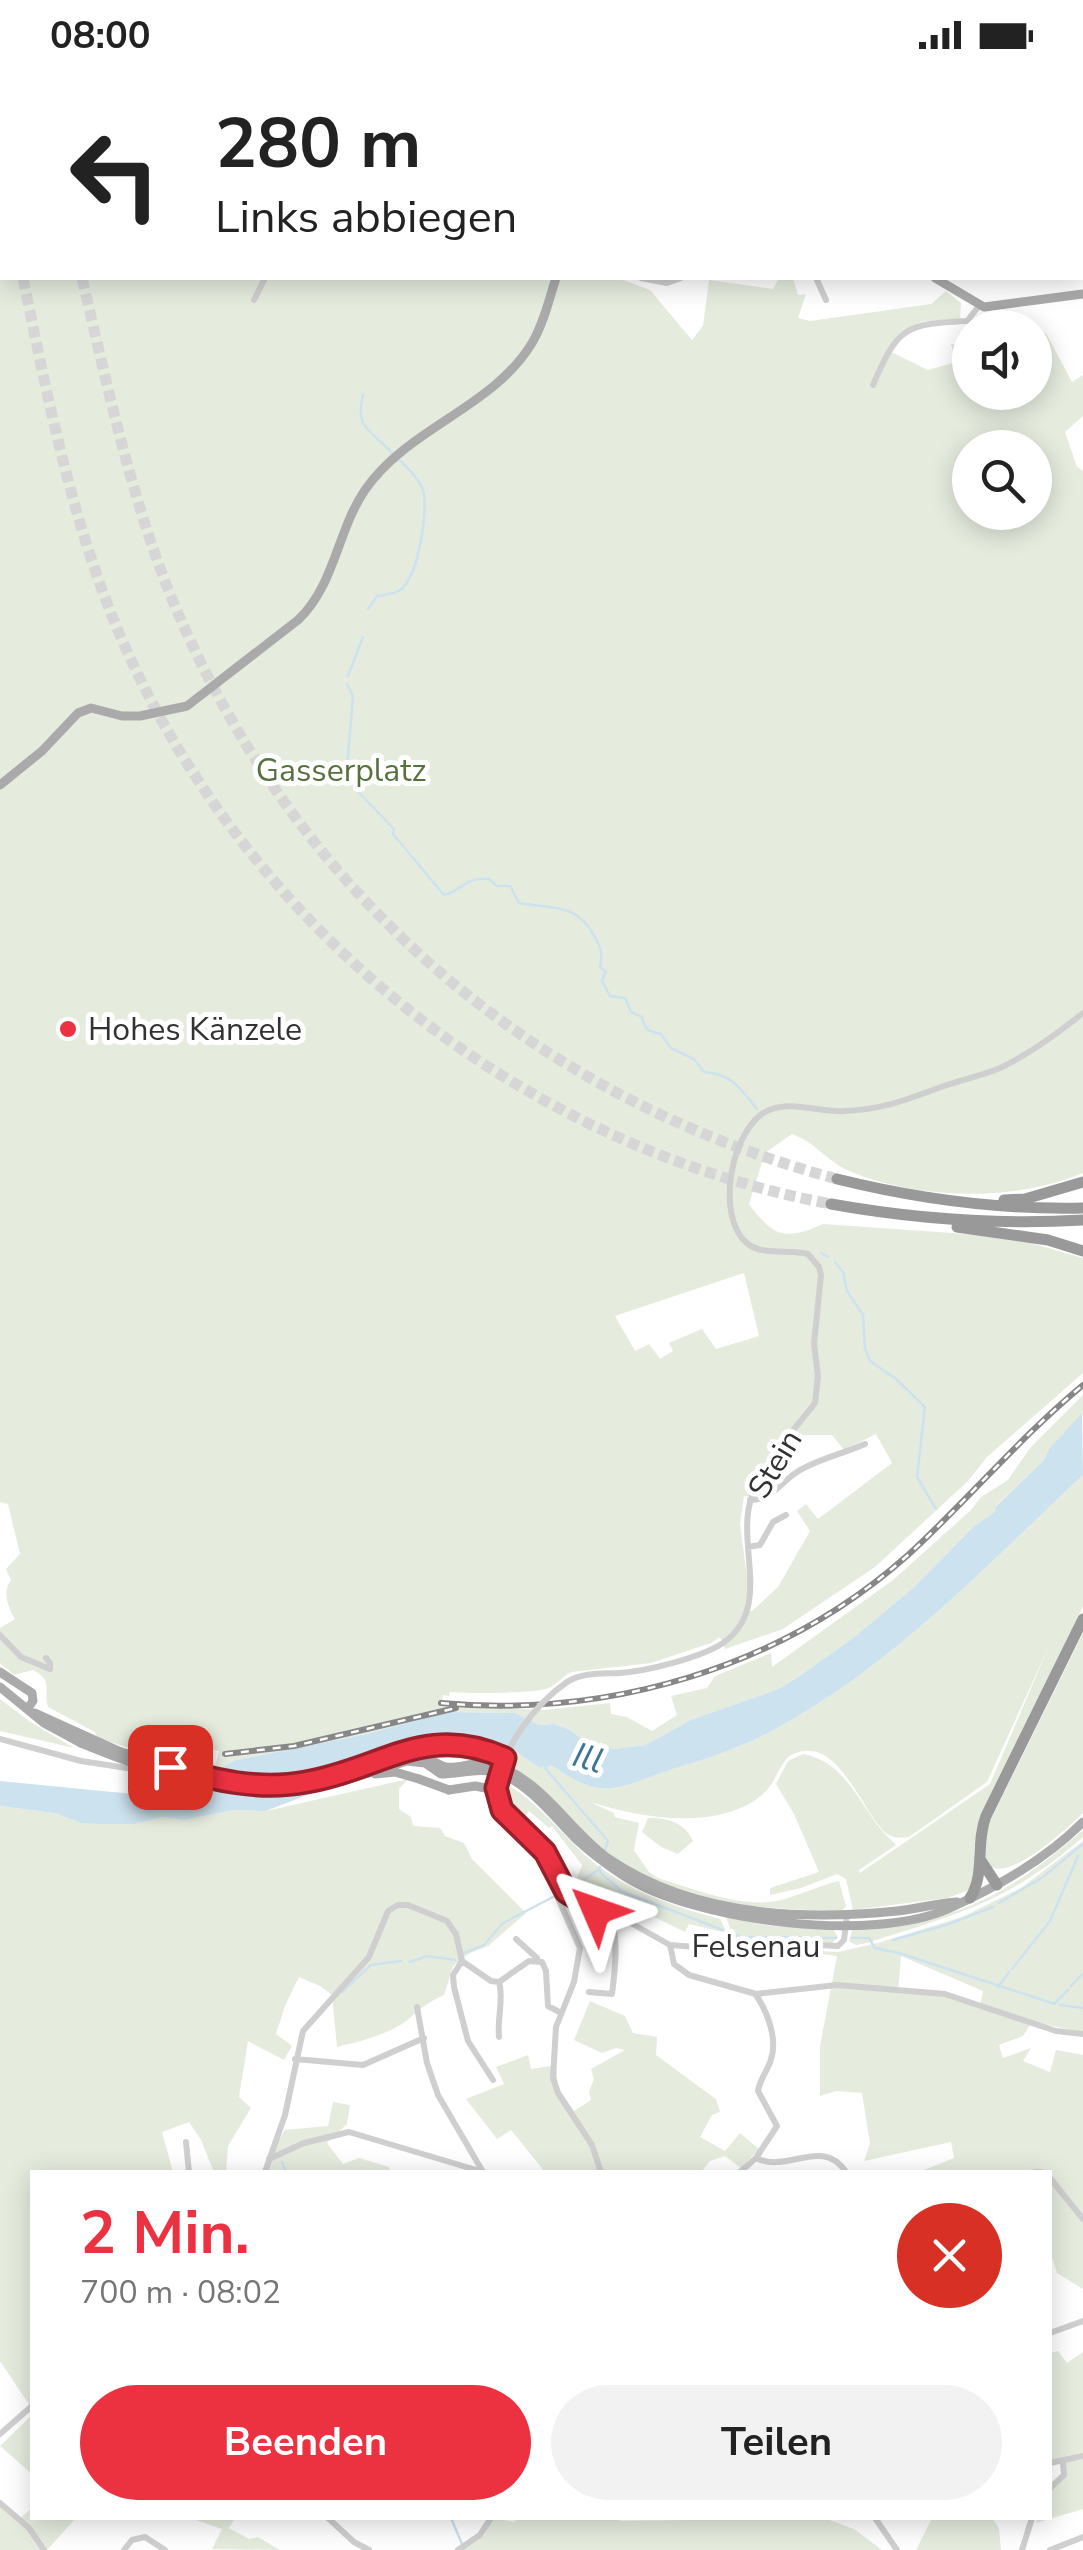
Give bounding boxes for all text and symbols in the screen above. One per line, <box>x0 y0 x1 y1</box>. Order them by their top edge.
text: 08:00 <box>50 10 151 61</box>
text: 280 m <box>215 96 421 192</box>
icon: left <box>50 110 180 240</box>
text: Links abbiegen <box>215 187 517 248</box>
map controls <box>952 310 1052 530</box>
button: sound <box>952 310 1052 410</box>
button: search <box>952 430 1052 530</box>
park label: Gasserplatz <box>256 749 426 792</box>
place label: Hohes Känzele <box>88 1008 302 1051</box>
marker: Hohes Känzele <box>57 1018 79 1040</box>
street label: Stein <box>738 1422 812 1506</box>
pin <box>128 1725 213 1810</box>
water label: Ill <box>567 1731 609 1785</box>
icon: arrive <box>143 1740 198 1795</box>
position arrow <box>544 1859 648 1963</box>
street label: Felsenau <box>692 1925 820 1968</box>
text: 2 Min. <box>80 2192 250 2274</box>
button: close <box>897 2203 1002 2308</box>
text: 700 m · 08:02 <box>80 2271 281 2314</box>
button: Beenden <box>80 2385 531 2500</box>
button: Teilen <box>551 2385 1002 2500</box>

